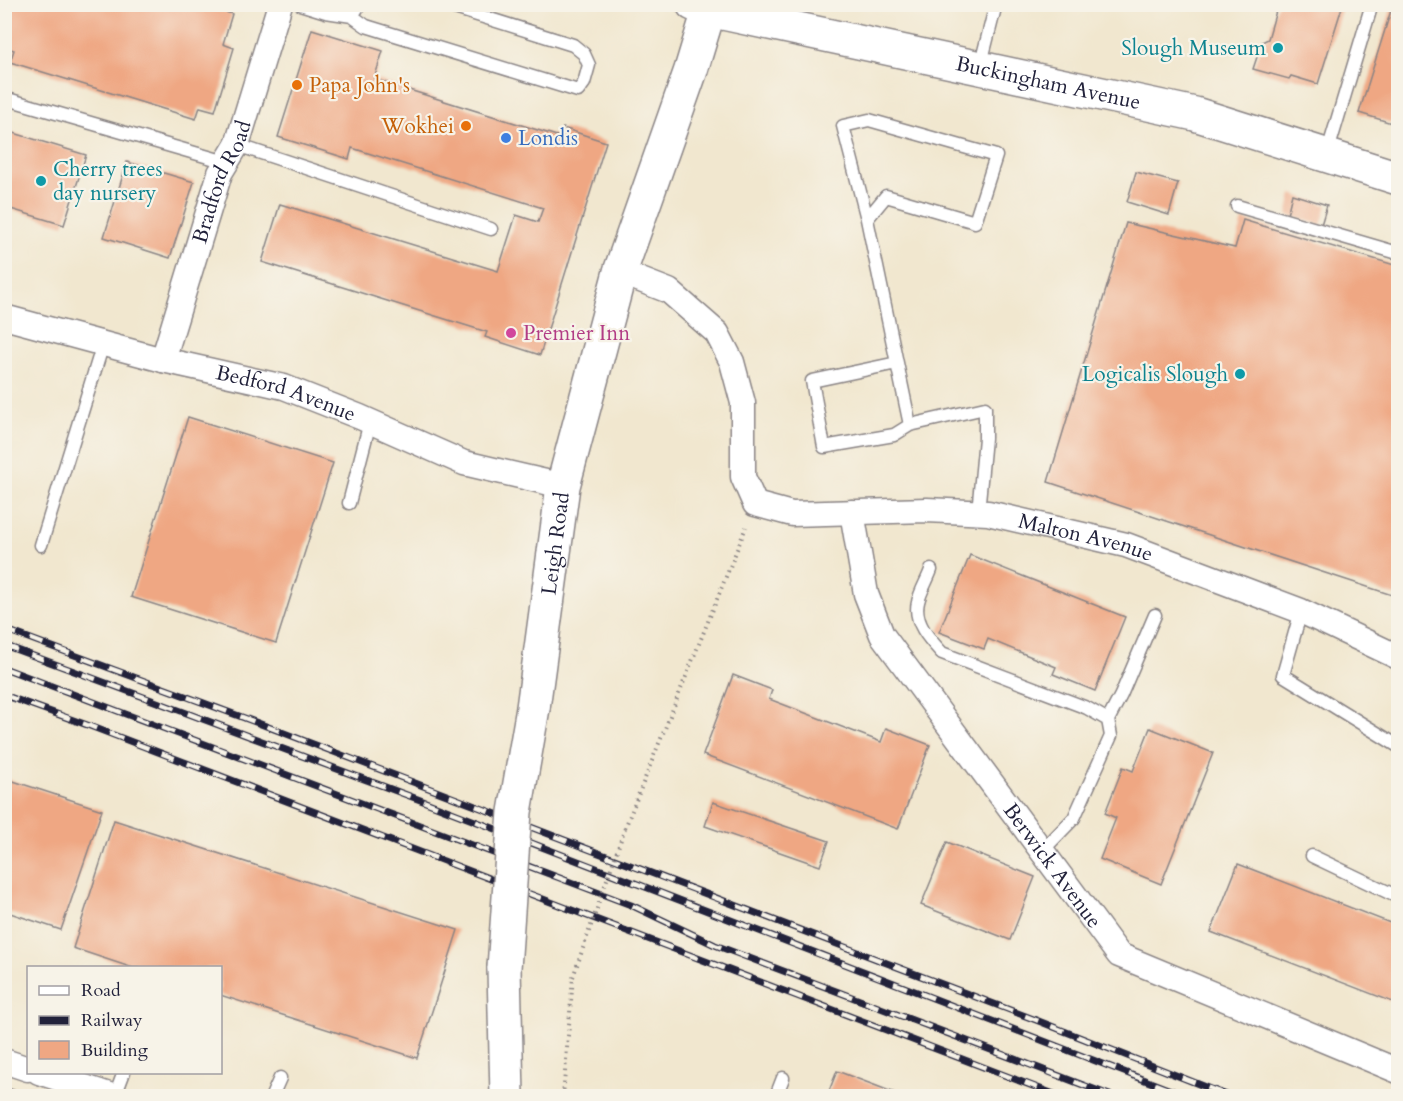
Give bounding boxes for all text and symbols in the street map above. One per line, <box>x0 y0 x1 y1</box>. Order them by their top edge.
place label: Slough Museum <box>1121 34 1266 63</box>
marker: Slough Museum <box>1271 41 1285 55</box>
street label: Buckingham Avenue <box>953 49 1143 116</box>
place label: Papa John's <box>309 71 410 100</box>
marker: Papa John's <box>290 78 304 92</box>
place label: Wokhei <box>380 112 454 141</box>
street label: Bradford Road <box>185 117 258 247</box>
marker: Wokhei <box>459 119 473 133</box>
place label: Londis <box>518 124 578 153</box>
marker: Londis <box>499 131 513 145</box>
place label: Cherry trees day nursery <box>53 155 163 208</box>
marker: Cherry trees day nursery <box>34 174 48 188</box>
place label: Premier Inn <box>523 319 630 348</box>
marker: Premier Inn <box>504 326 518 340</box>
street label: Bedford Avenue <box>213 358 360 428</box>
place label: Logicalis Slough <box>1082 360 1228 389</box>
marker: Logicalis Slough <box>1233 367 1247 381</box>
street label: Leigh Road <box>534 490 577 597</box>
street label: Malton Avenue <box>1016 506 1157 568</box>
street label: Berwick Avenue <box>997 797 1109 934</box>
legend <box>27 966 222 1074</box>
text: Road <box>81 978 121 1003</box>
text: Railway <box>81 1008 143 1033</box>
text: Building <box>81 1038 149 1063</box>

